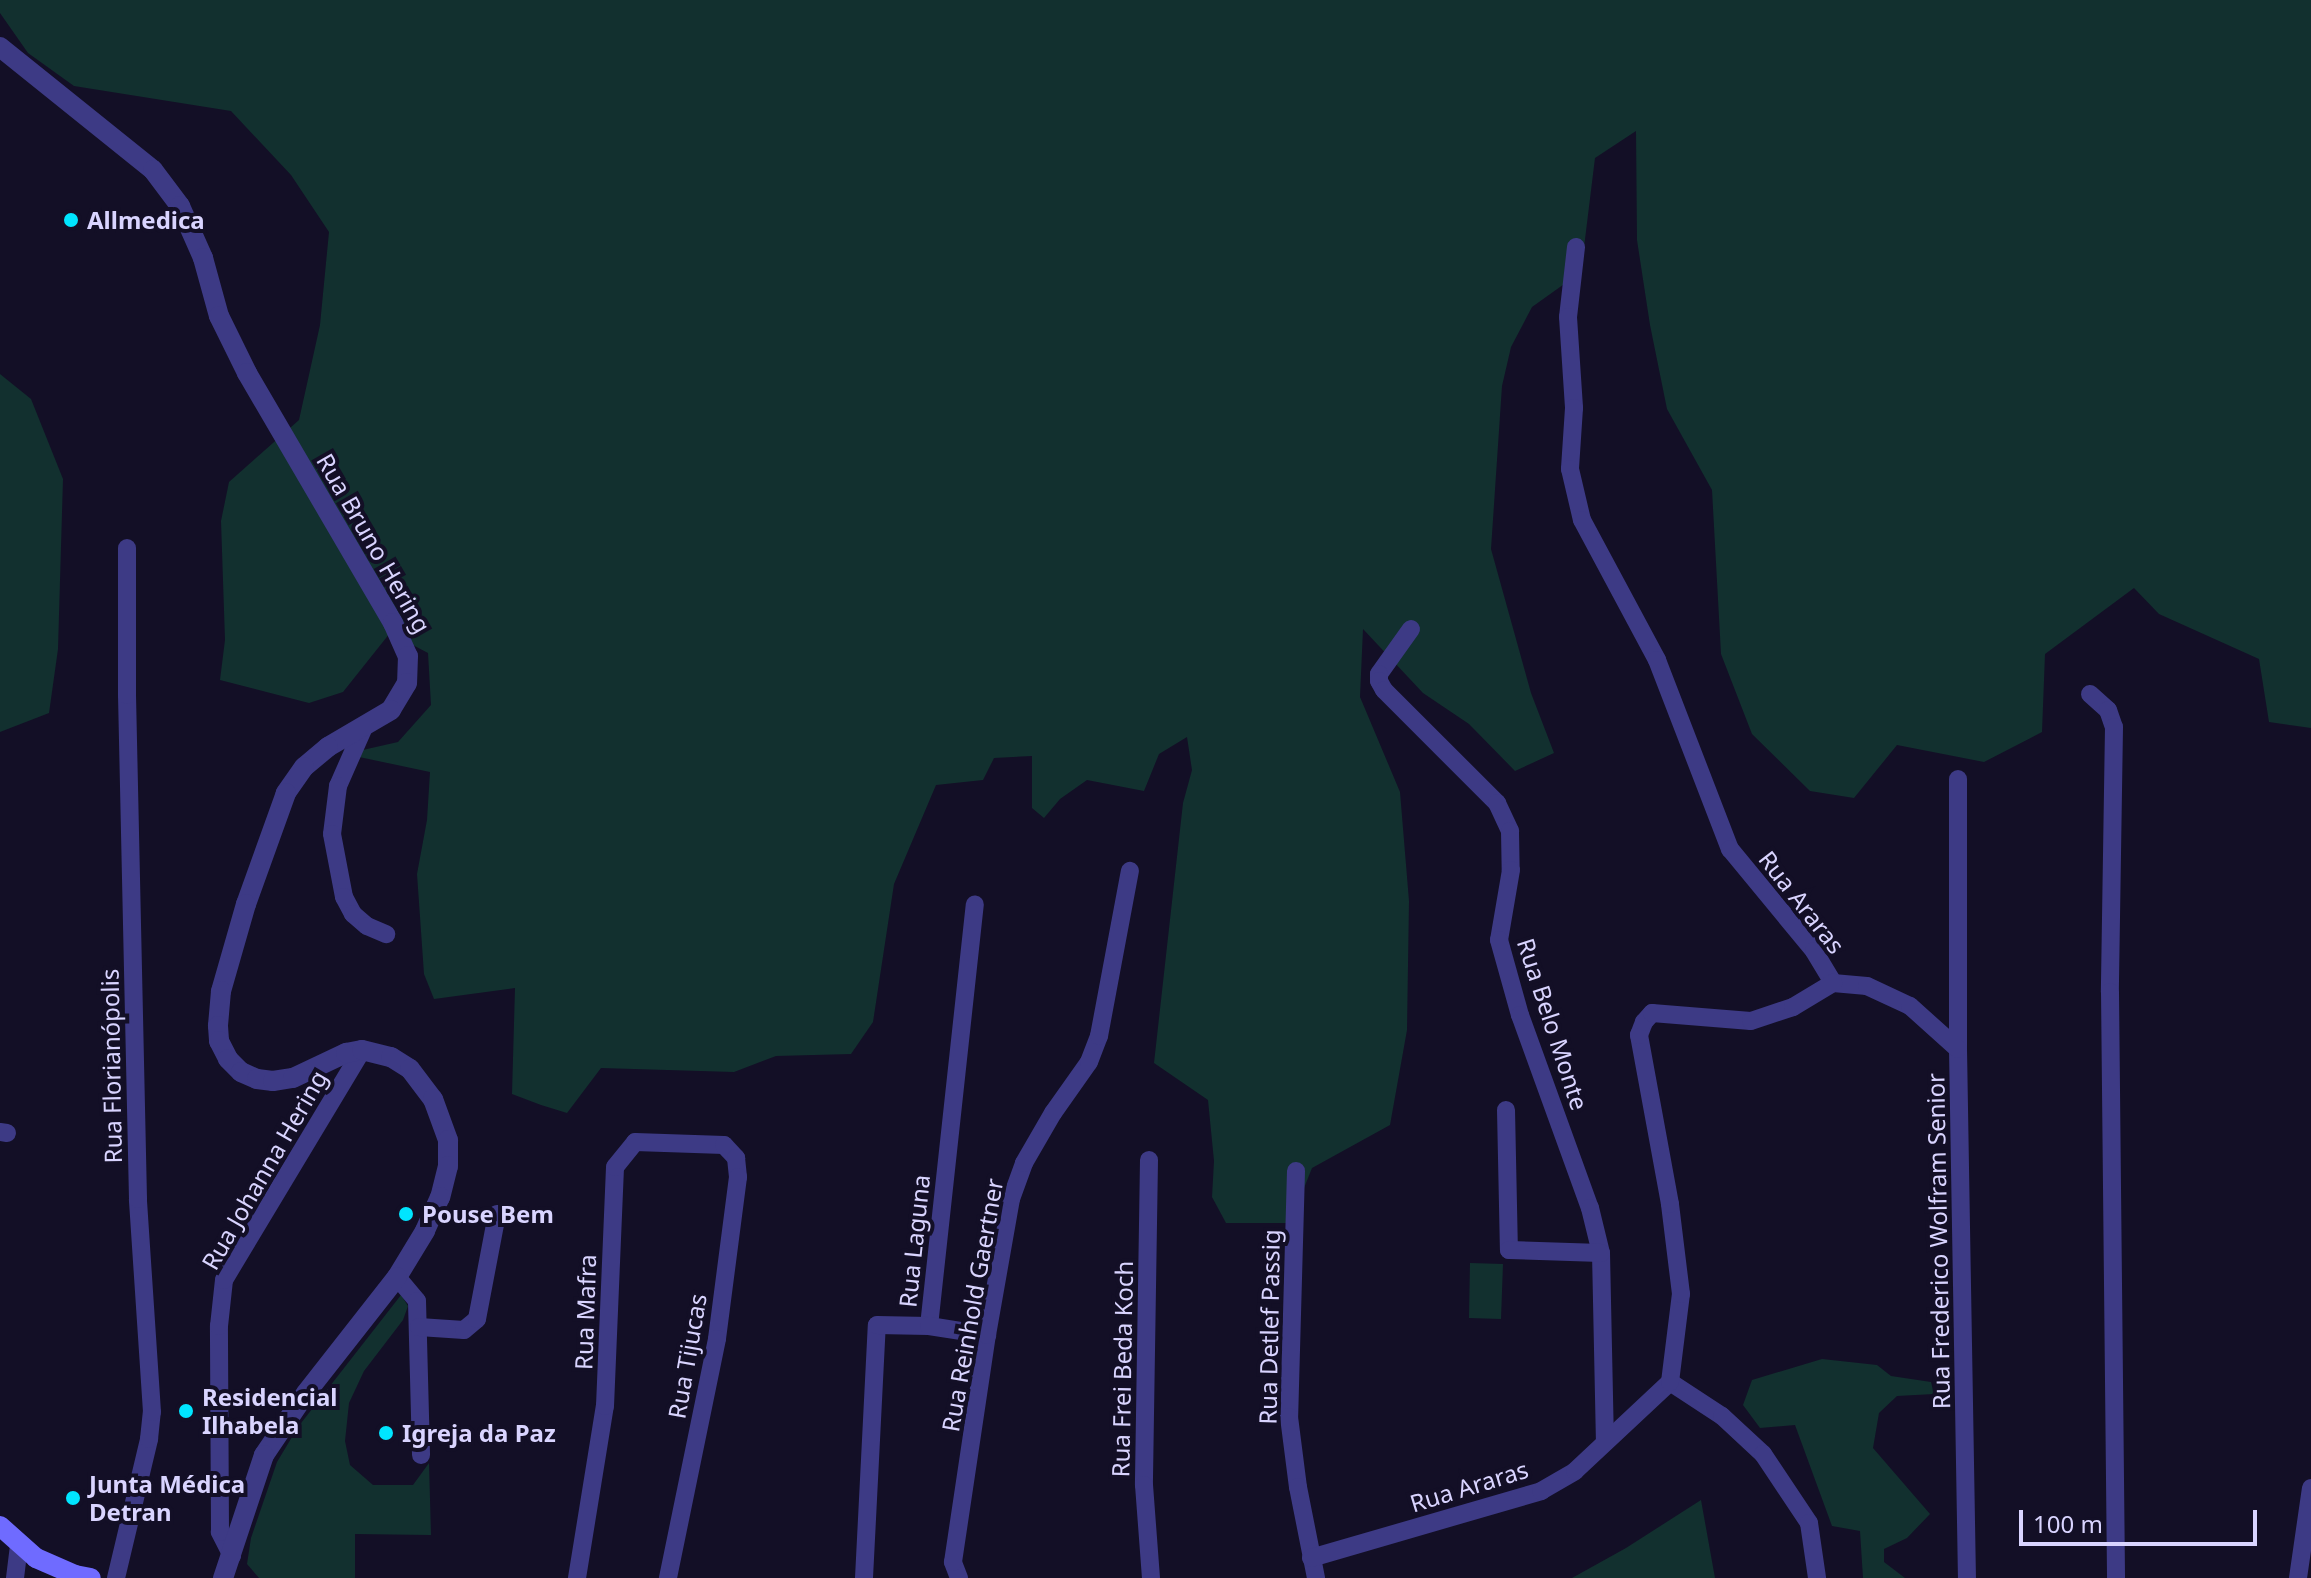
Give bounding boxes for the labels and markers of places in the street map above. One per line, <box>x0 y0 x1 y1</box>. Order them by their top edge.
place label: Allmedica <box>87 206 205 234</box>
marker: Allmedica <box>62 211 80 229</box>
place label: Pouse Bem <box>422 1200 554 1228</box>
marker: Pouse Bem <box>397 1205 415 1223</box>
place label: Residencial Ilhabela <box>202 1383 337 1439</box>
marker: Residencial Ilhabela <box>177 1402 195 1420</box>
place label: Igreja da Paz <box>402 1419 556 1447</box>
marker: Igreja da Paz <box>377 1424 395 1442</box>
place label: Junta Médica Detran <box>89 1470 245 1526</box>
marker: Junta Médica Detran <box>64 1489 82 1507</box>

